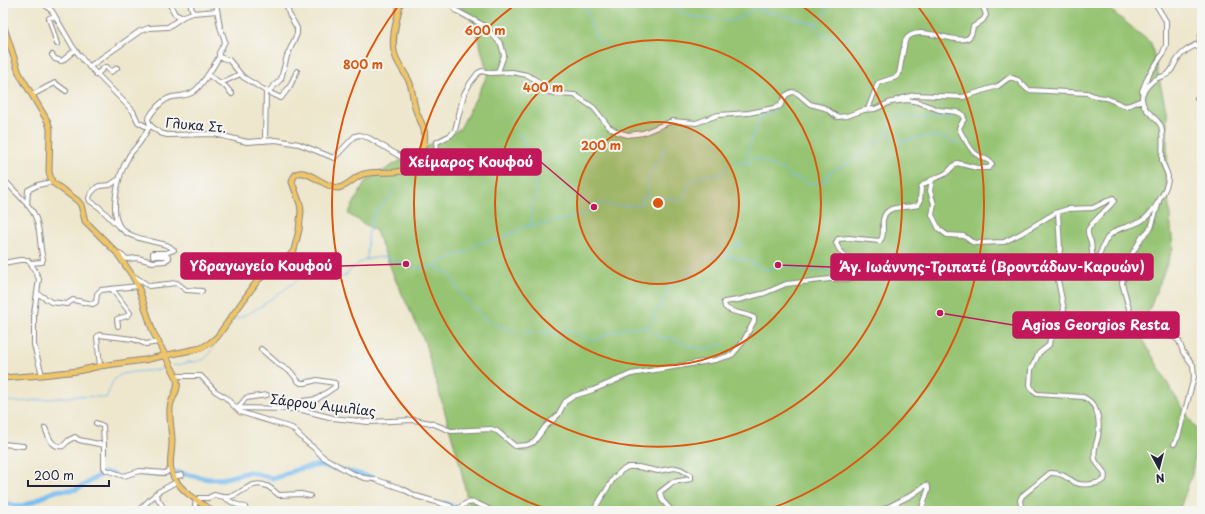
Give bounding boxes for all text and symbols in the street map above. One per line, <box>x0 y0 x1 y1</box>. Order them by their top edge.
text: 600 m <box>465 21 505 39</box>
text: 800 m <box>343 55 383 73</box>
text: 400 m <box>523 78 563 96</box>
street label: Γλυκα Στ. <box>165 112 227 137</box>
text: 200 m <box>581 136 621 154</box>
callout: Χείμαρος Κουφού <box>401 149 541 175</box>
text: Χείμαρος Κουφού <box>409 151 533 172</box>
centre of rings <box>651 196 665 210</box>
callout: Υδραγωγείο Κουφού <box>181 253 341 279</box>
callout: Άγ. Ιωάννης-Τριπατέ (Βροντάδων-Καρυών) <box>831 254 1153 280</box>
text: Υδραγωγείο Κουφού <box>190 255 332 276</box>
text: Άγ. Ιωάννης-Τριπατέ (Βροντάδων-Καρυών) <box>839 256 1145 277</box>
callout: Agios Georgios Resta <box>1013 312 1179 338</box>
text: Agios Georgios Resta <box>1022 314 1170 335</box>
street label: Σάρρου Αιμιλίας <box>269 389 377 420</box>
north arrow <box>1139 448 1179 488</box>
scale bar <box>28 462 109 488</box>
text: 200 m <box>34 466 74 484</box>
text: N <box>1155 469 1166 487</box>

